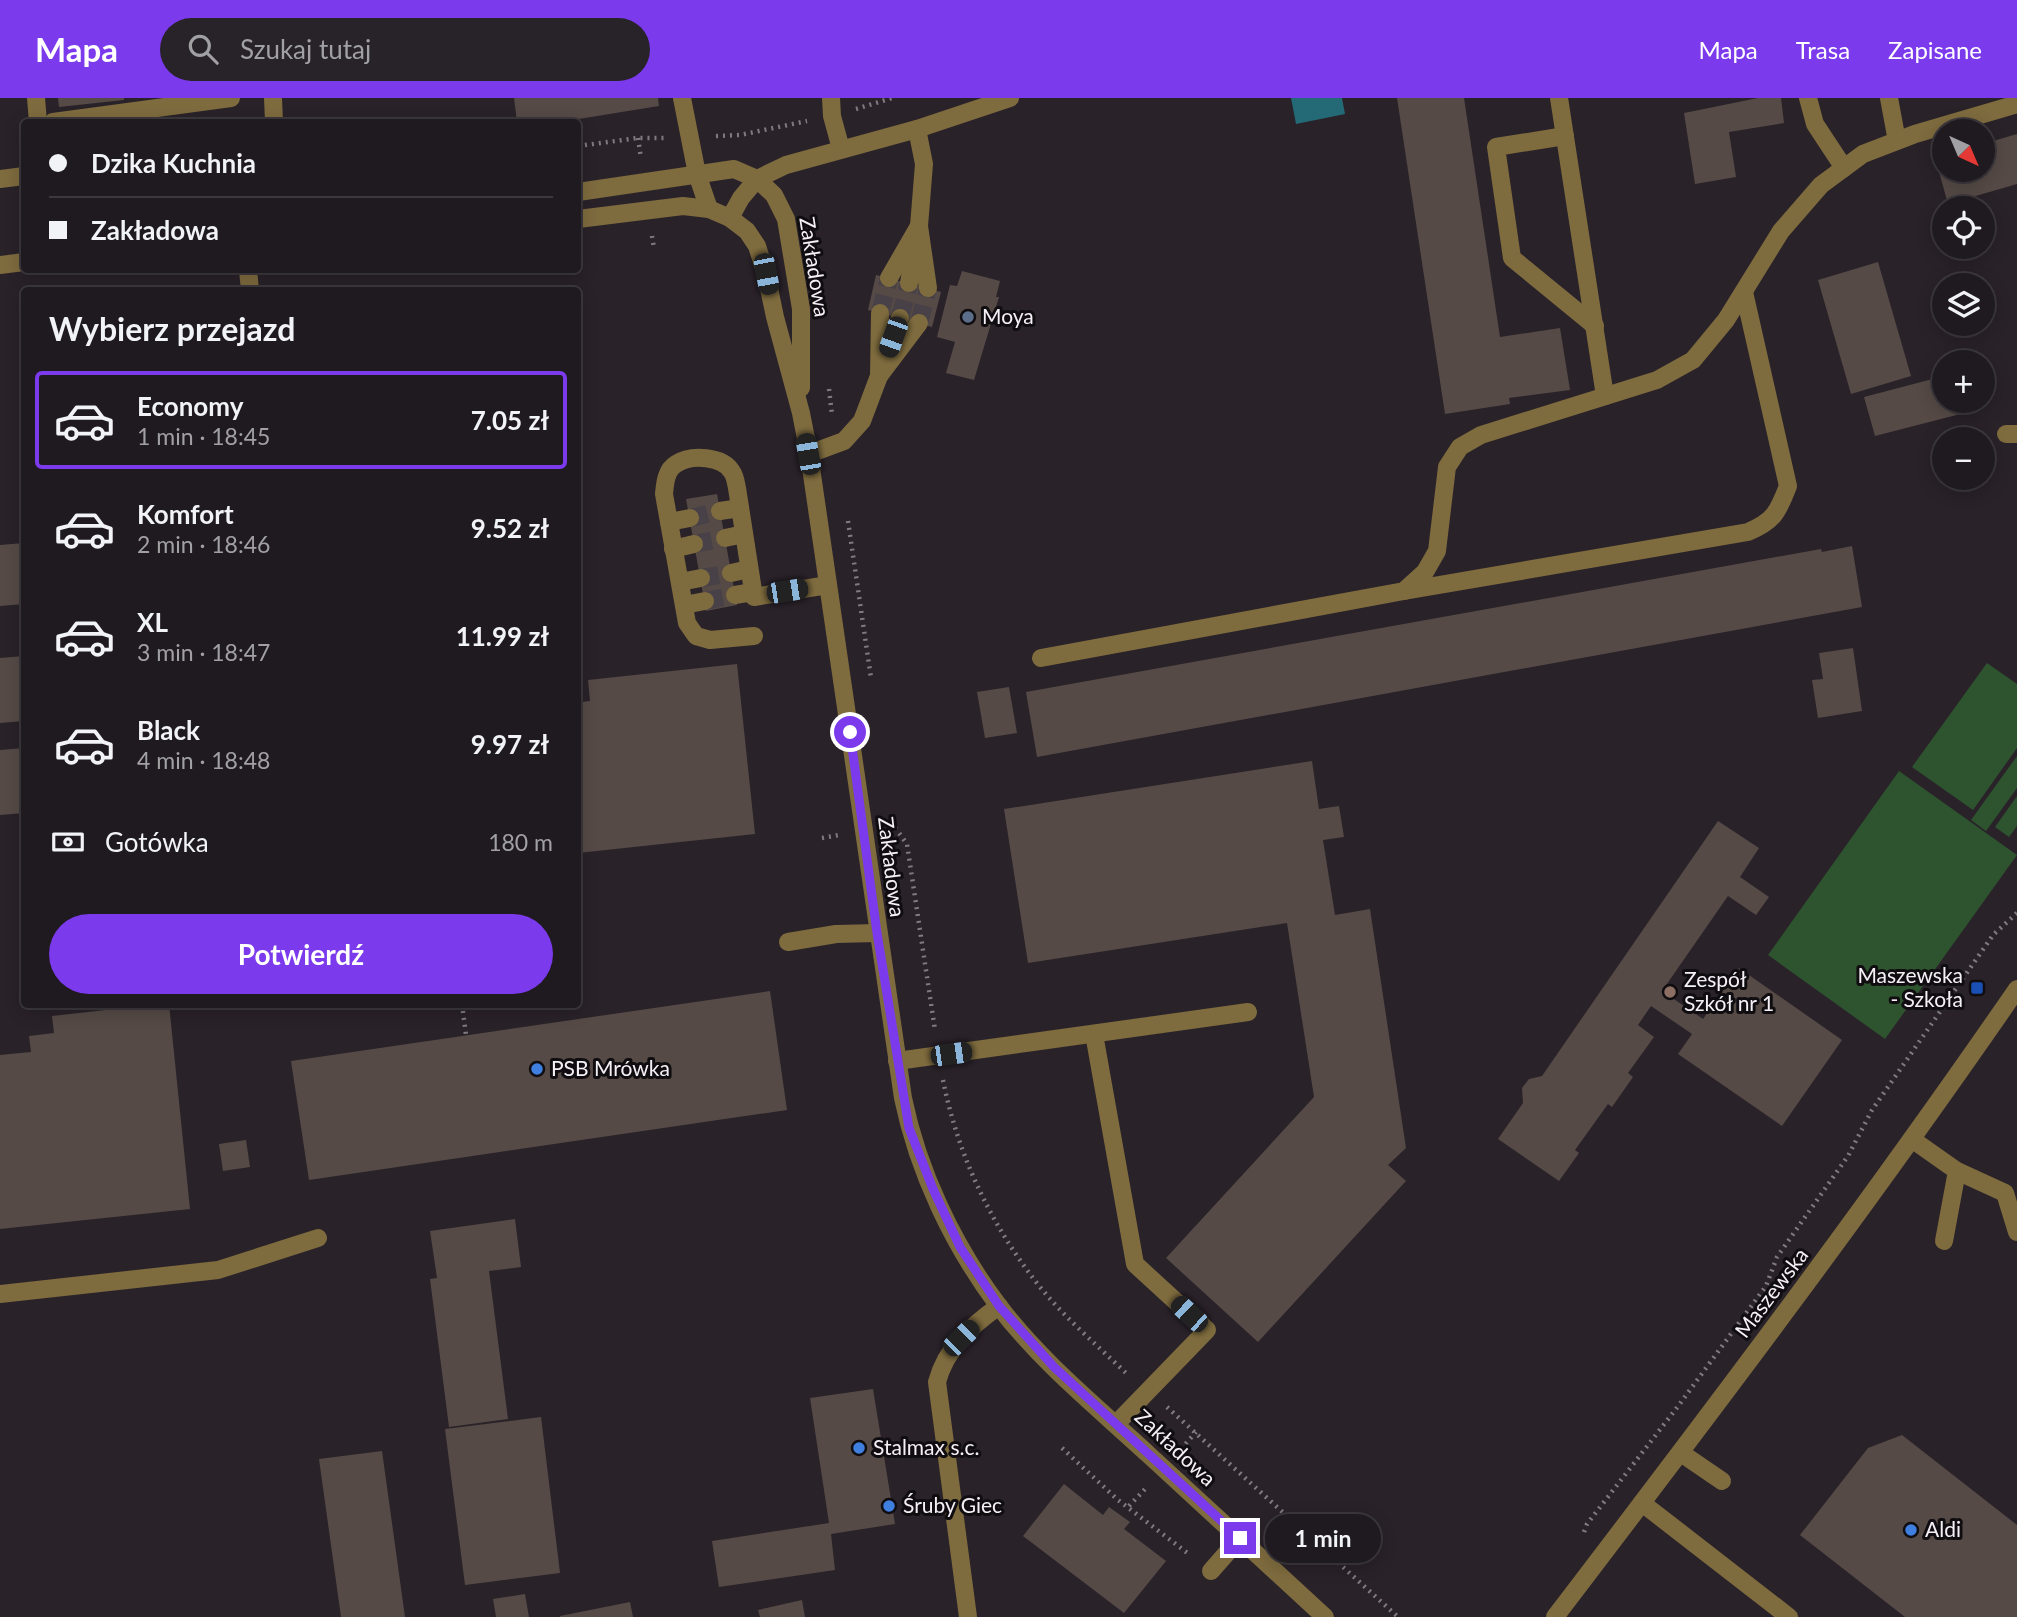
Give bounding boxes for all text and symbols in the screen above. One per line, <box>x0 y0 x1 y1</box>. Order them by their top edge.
search box <box>160 18 650 81</box>
text: Mapa <box>35 29 118 69</box>
icon: search <box>184 30 222 68</box>
text: Szukaj tutaj <box>240 33 371 65</box>
text: Mapa <box>1699 35 1758 64</box>
text: Trasa <box>1796 35 1850 64</box>
text: Zapisane <box>1888 35 1982 64</box>
north arrow <box>1932 119 1995 182</box>
map controls <box>1932 119 1995 490</box>
text: Dzika Kuchnia <box>91 147 256 179</box>
button: locate <box>1932 196 1995 259</box>
text: Zakładowa <box>91 214 219 246</box>
street label: Zakładowa <box>795 215 836 319</box>
car <box>752 251 781 297</box>
button: layers <box>1932 273 1995 336</box>
place label: Moya <box>982 303 1034 328</box>
text: Wybierz przejazd <box>49 309 295 348</box>
marker: Moya <box>960 309 976 325</box>
car <box>876 314 911 360</box>
button: + <box>1932 350 1995 413</box>
icon: car <box>53 389 116 452</box>
text: Economy <box>137 390 243 422</box>
text: 7.05 zł <box>471 404 549 436</box>
text: 1 min · 18:45 <box>137 422 270 450</box>
button: − <box>1932 427 1995 490</box>
car <box>795 431 822 477</box>
icon: car <box>53 497 116 560</box>
text: Komfort <box>137 498 234 530</box>
text: 9.52 zł <box>471 512 549 544</box>
text: 2 min · 18:46 <box>137 530 270 558</box>
car <box>765 577 810 605</box>
icon: car <box>53 605 116 668</box>
text: XL <box>137 606 168 638</box>
text: 11.99 zł <box>456 620 549 652</box>
text: 3 min · 18:47 <box>137 638 270 666</box>
icon: car <box>53 713 116 776</box>
text: Black <box>137 714 200 746</box>
route start <box>834 716 866 748</box>
text: 9.97 zł <box>471 728 549 760</box>
text: 4 min · 18:48 <box>137 746 270 774</box>
street label: Zakładowa <box>874 815 911 918</box>
icon: cash <box>49 823 87 861</box>
text: Gotówka <box>105 826 209 858</box>
text: 180 m <box>488 828 553 856</box>
button: Potwierdź <box>49 914 553 994</box>
place label: Maszewska - Szkoła <box>1857 962 1963 1011</box>
place label: Zespół Szkół nr 1 <box>1684 966 1774 1015</box>
marker: Maszewska - Szkoła <box>1969 980 1985 996</box>
marker: Zespół Szkół nr 1 <box>1662 984 1678 1000</box>
car <box>929 1041 974 1067</box>
place label: PSB Mrówka <box>551 1055 670 1080</box>
marker: PSB Mrówka <box>529 1061 545 1077</box>
street label: Maszewska <box>1729 1242 1813 1342</box>
car <box>1167 1292 1212 1336</box>
car <box>939 1316 984 1360</box>
street label: Zakładowa <box>1131 1403 1221 1490</box>
place label: Stalmax s.c. <box>873 1434 979 1459</box>
marker: Stalmax s.c. <box>851 1440 867 1456</box>
place label: Śruby Giec <box>903 1492 1002 1517</box>
marker: Śruby Giec <box>881 1498 897 1514</box>
callout: 1 min <box>1264 1514 1380 1562</box>
place label: Aldi <box>1925 1516 1961 1541</box>
route end <box>1224 1522 1256 1554</box>
marker: Aldi <box>1903 1522 1919 1538</box>
text: 1 min <box>1294 1524 1352 1552</box>

